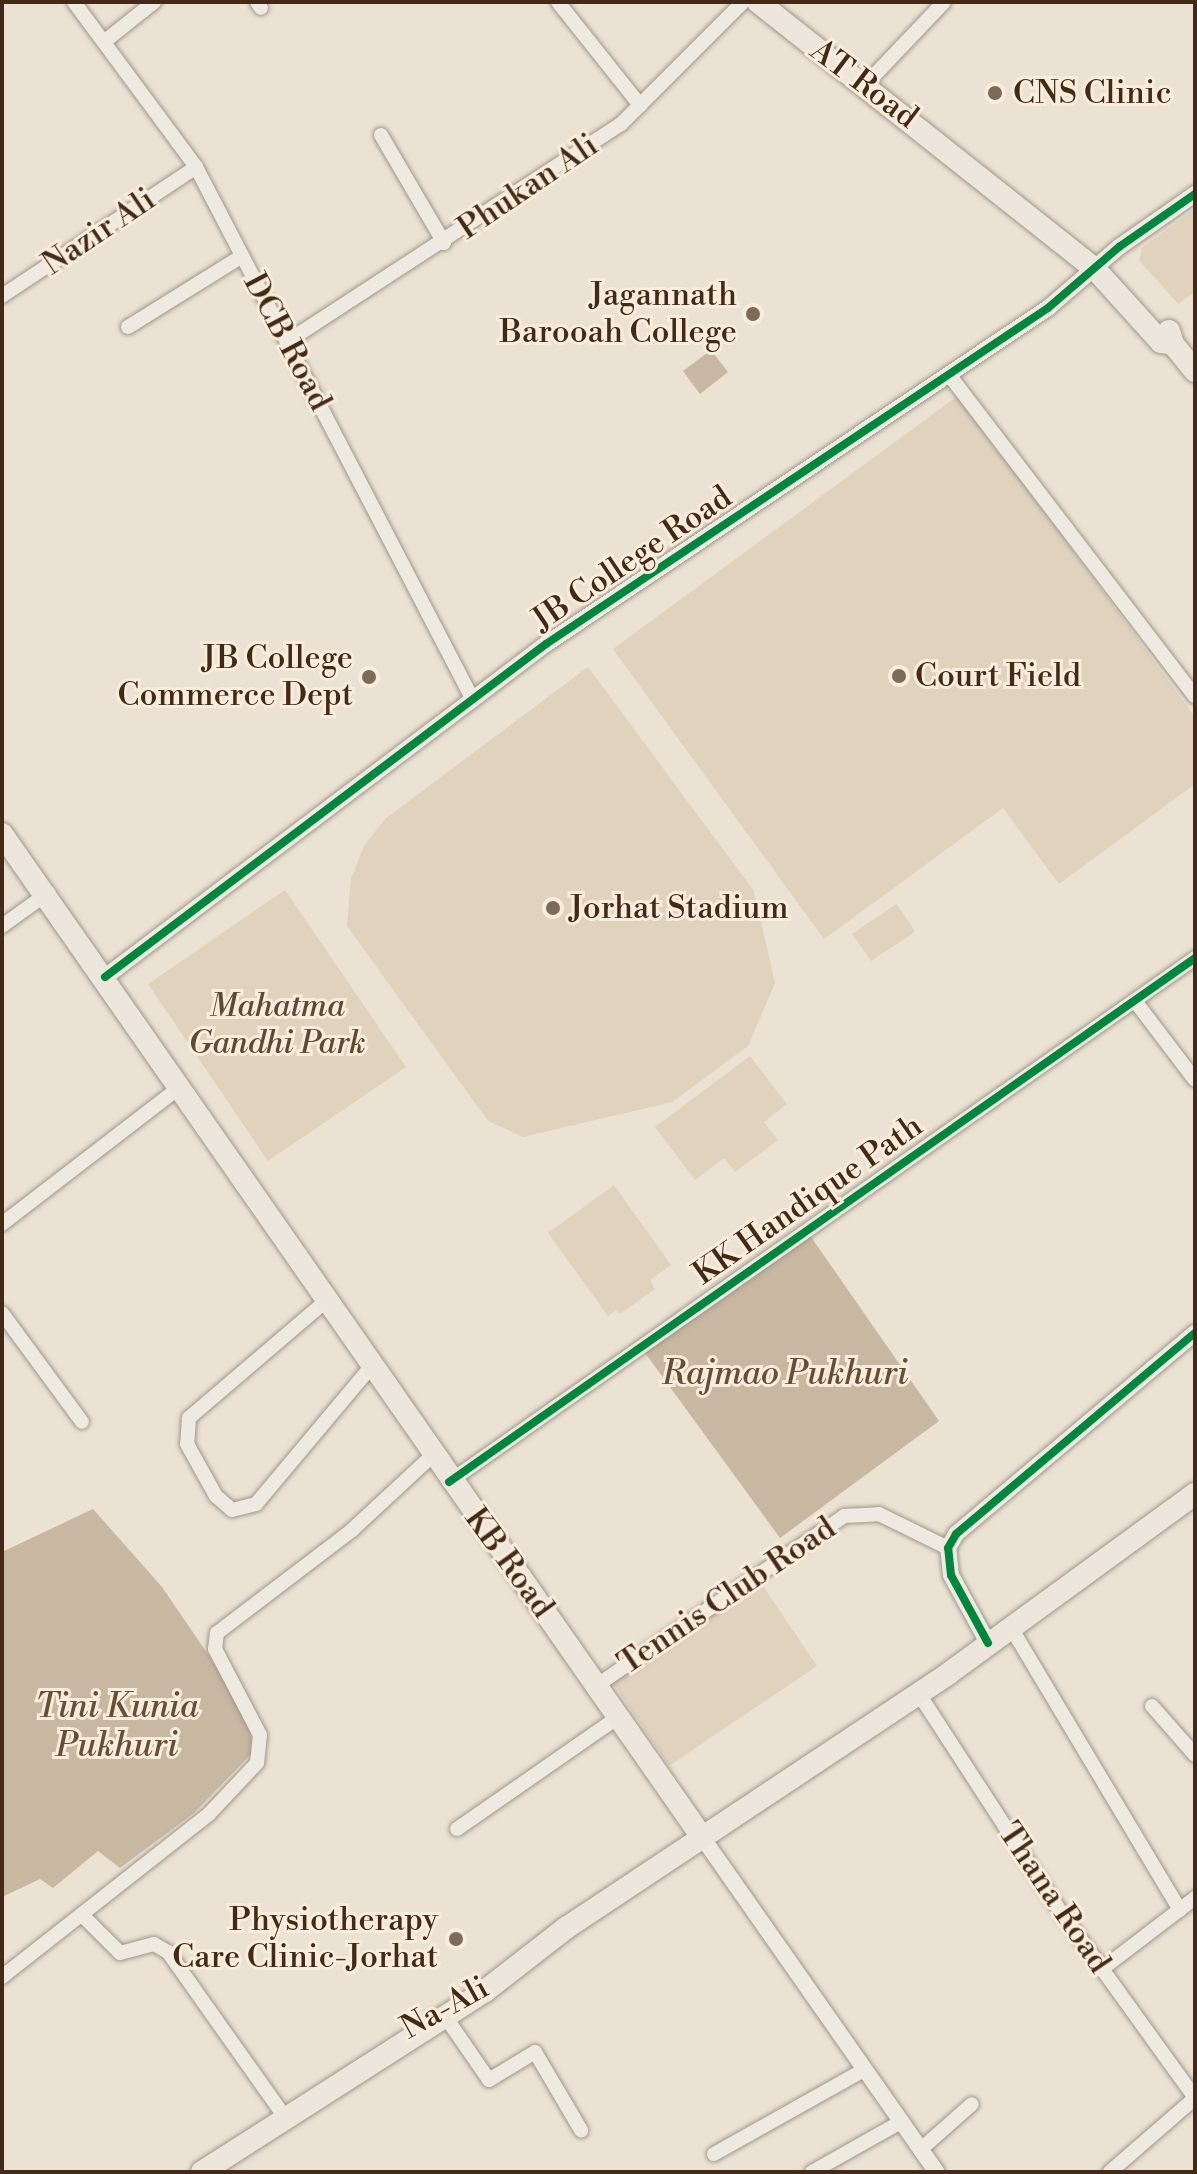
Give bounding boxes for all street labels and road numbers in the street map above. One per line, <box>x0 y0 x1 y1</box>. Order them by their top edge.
street label: AT Road <box>803 31 925 137</box>
street label: Phukan Ali <box>451 126 605 248</box>
street label: Nazir Ali <box>35 180 163 284</box>
street label: DCB Road <box>235 267 339 417</box>
street label: JB College Road <box>525 478 739 640</box>
street label: KK Handique Path <box>686 1107 930 1293</box>
street label: KB Road <box>456 1500 562 1626</box>
street label: Tennis Club Road <box>611 1509 843 1683</box>
street label: Thana Road <box>990 1815 1118 1981</box>
street label: Na-Ali <box>395 1968 495 2048</box>

